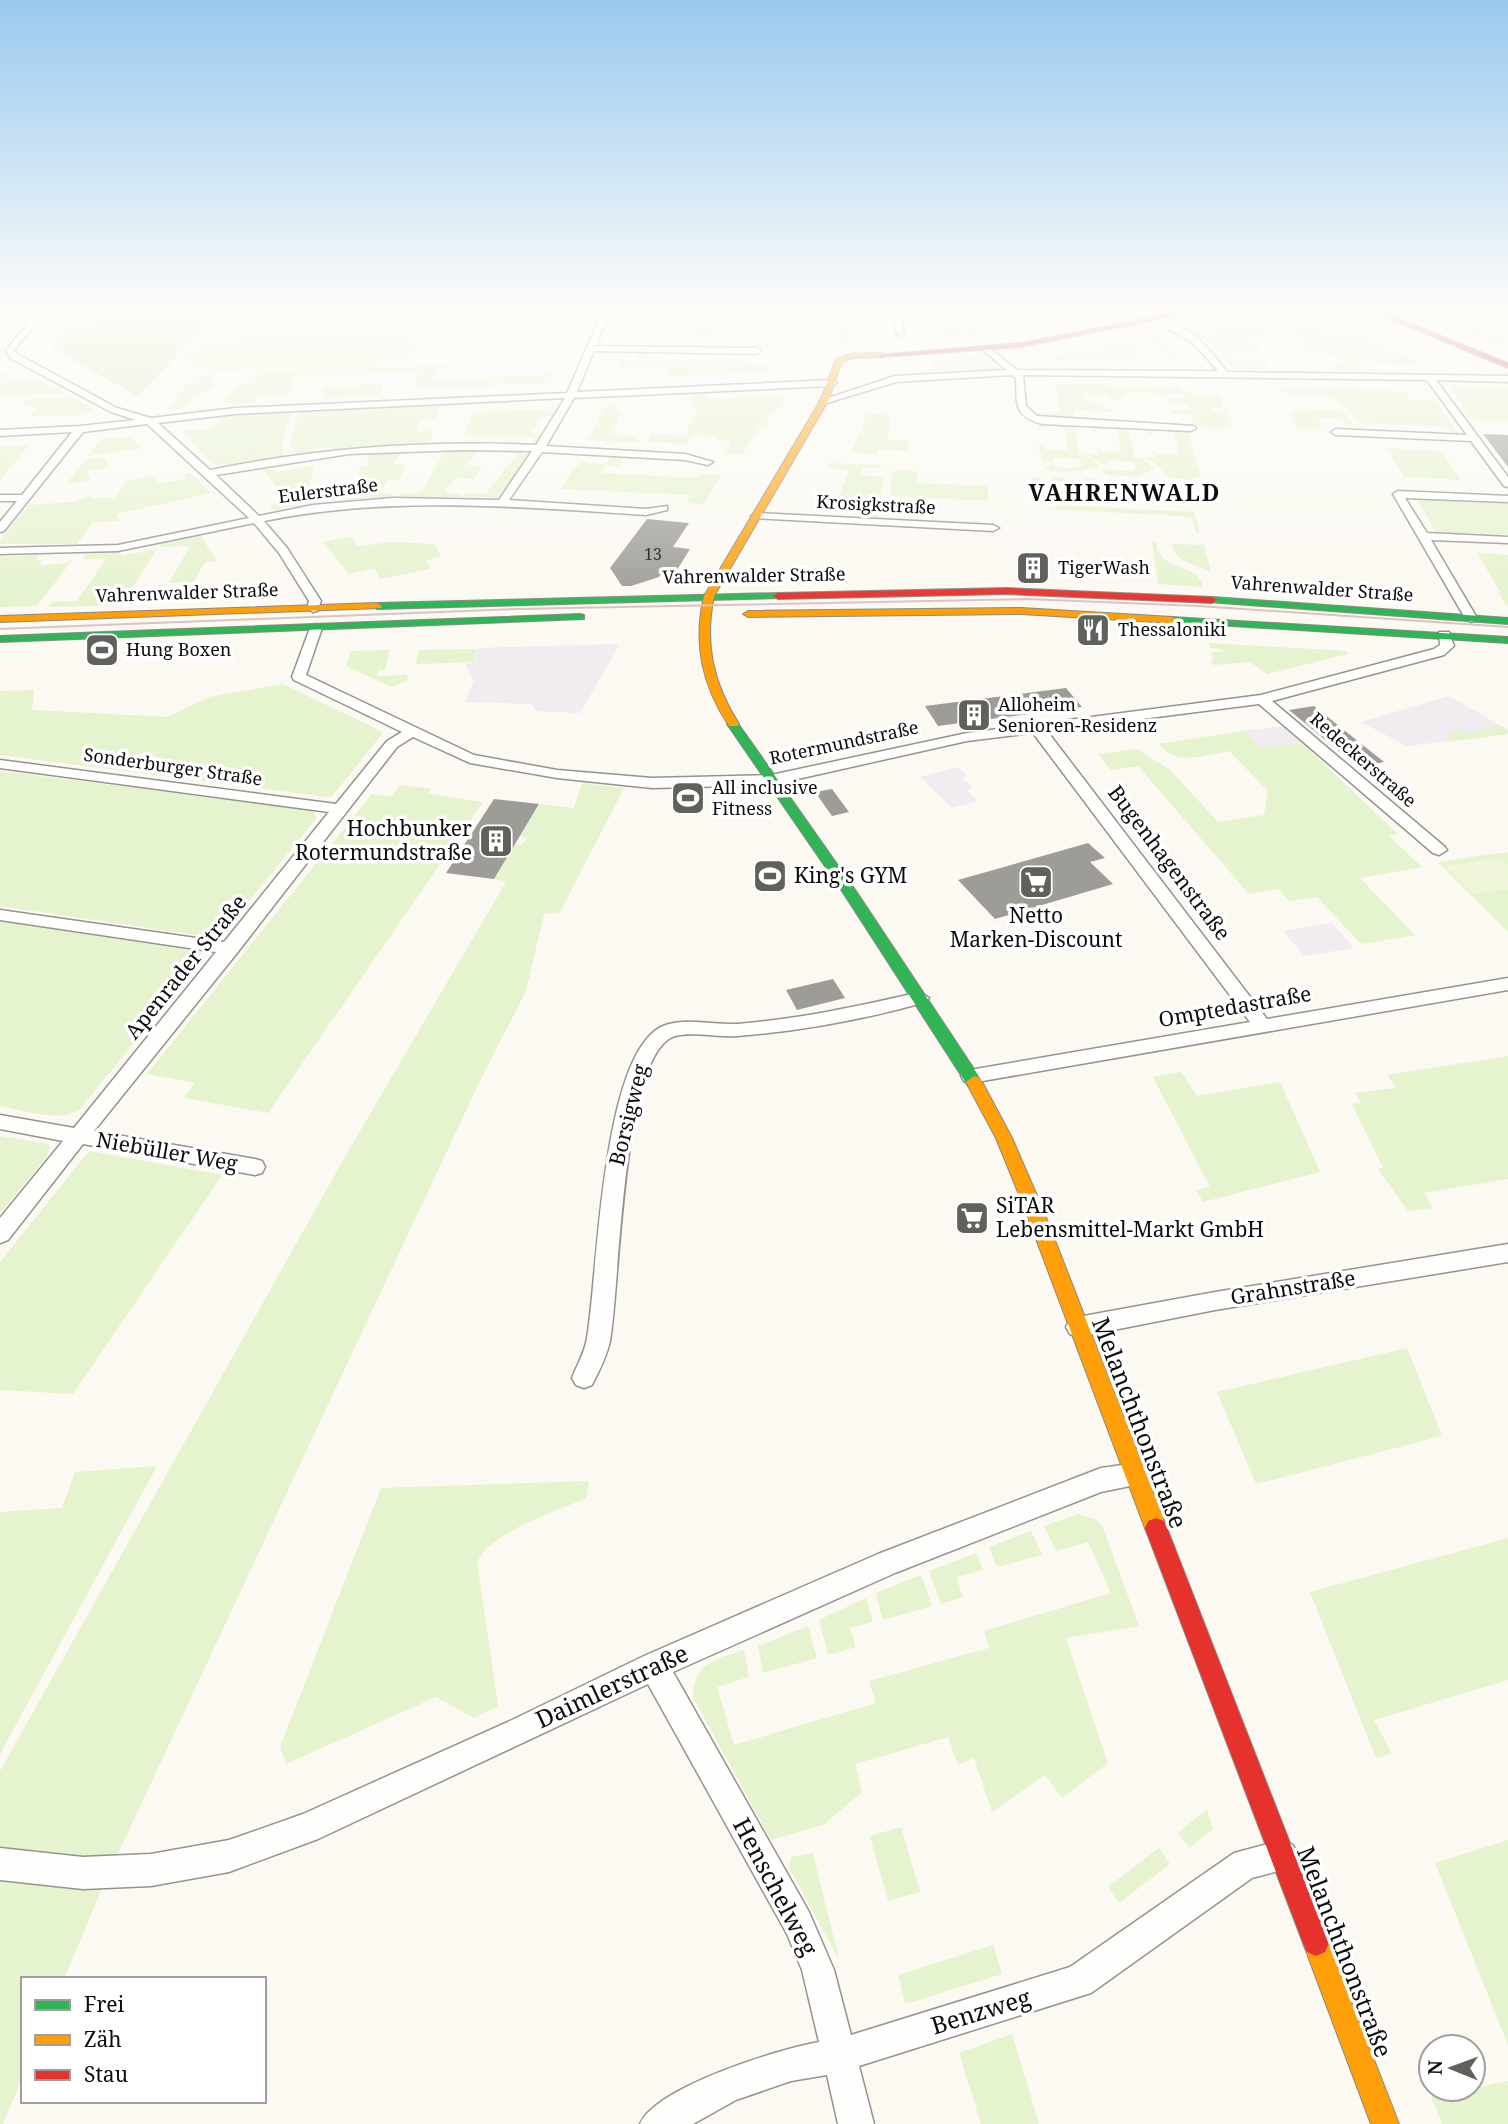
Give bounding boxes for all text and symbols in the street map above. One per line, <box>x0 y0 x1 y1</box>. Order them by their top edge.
street label: Eulerstraße <box>277 472 379 508</box>
district label: VAHRENWALD <box>1029 476 1221 508</box>
street label: Krosigkstraße <box>816 489 936 519</box>
house number: 13 <box>644 543 662 565</box>
building icon: TigerWash <box>1014 549 1052 587</box>
place label: TigerWash <box>1058 555 1150 579</box>
street label: Vahrenwalder Straße <box>662 561 846 589</box>
street label: Vahrenwalder Straße <box>1230 570 1414 606</box>
street label: Vahrenwalder Straße <box>95 577 279 607</box>
restaurant icon: Thessaloniki <box>1074 611 1112 649</box>
place label: Thessaloniki <box>1118 617 1226 641</box>
sports icon: Hung Boxen <box>83 631 121 669</box>
place label: Hung Boxen <box>126 637 232 661</box>
place label: Alloheim Senioren-Residenz <box>998 692 1157 737</box>
building icon: Alloheim Senioren-Residenz <box>955 696 993 734</box>
street label: Redeckerstraße <box>1306 706 1422 812</box>
street label: Rotermundstraße <box>767 715 920 770</box>
street label: Sonderburger Straße <box>82 742 264 790</box>
place label: All inclusive Fitness <box>712 775 818 820</box>
sports icon: All inclusive Fitness <box>669 779 707 817</box>
street label: Bugenhagenstraße <box>1102 779 1237 946</box>
place label: Hochbunker Rotermundstraße <box>295 814 472 866</box>
building icon: Hochbunker Rotermundstraße <box>477 822 515 860</box>
sports icon: King's GYM <box>751 857 789 895</box>
place label: King's GYM <box>794 861 907 889</box>
supermarket icon: Netto Marken-Discount <box>1017 863 1055 901</box>
street label: Apenrader Straße <box>118 888 252 1044</box>
place label: Netto Marken-Discount <box>950 901 1122 953</box>
street label: Omptedastraße <box>1156 979 1313 1033</box>
street label: Borsigweg <box>602 1060 654 1169</box>
street label: Niebüller Weg <box>94 1125 241 1177</box>
place label: SiTAR Lebensmittel-Markt GmbH <box>996 1191 1264 1243</box>
supermarket icon: SiTAR Lebensmittel-Markt GmbH <box>953 1199 991 1237</box>
street label: Grahnstraße <box>1228 1263 1357 1311</box>
street label: Melanchthonstraße <box>1085 1312 1196 1533</box>
street label: Daimlerstraße <box>530 1636 693 1735</box>
street label: Henschelweg <box>726 1811 827 1961</box>
street label: Melanchthonstraße <box>1290 1841 1401 2062</box>
legend <box>21 1977 266 2103</box>
street label: Benzweg <box>927 1980 1035 2041</box>
text: Frei <box>84 1990 125 2018</box>
text: Zäh <box>84 2025 122 2053</box>
north arrow <box>1417 2033 1487 2103</box>
text: Stau <box>84 2060 128 2088</box>
text: N <box>1422 2060 1448 2075</box>

